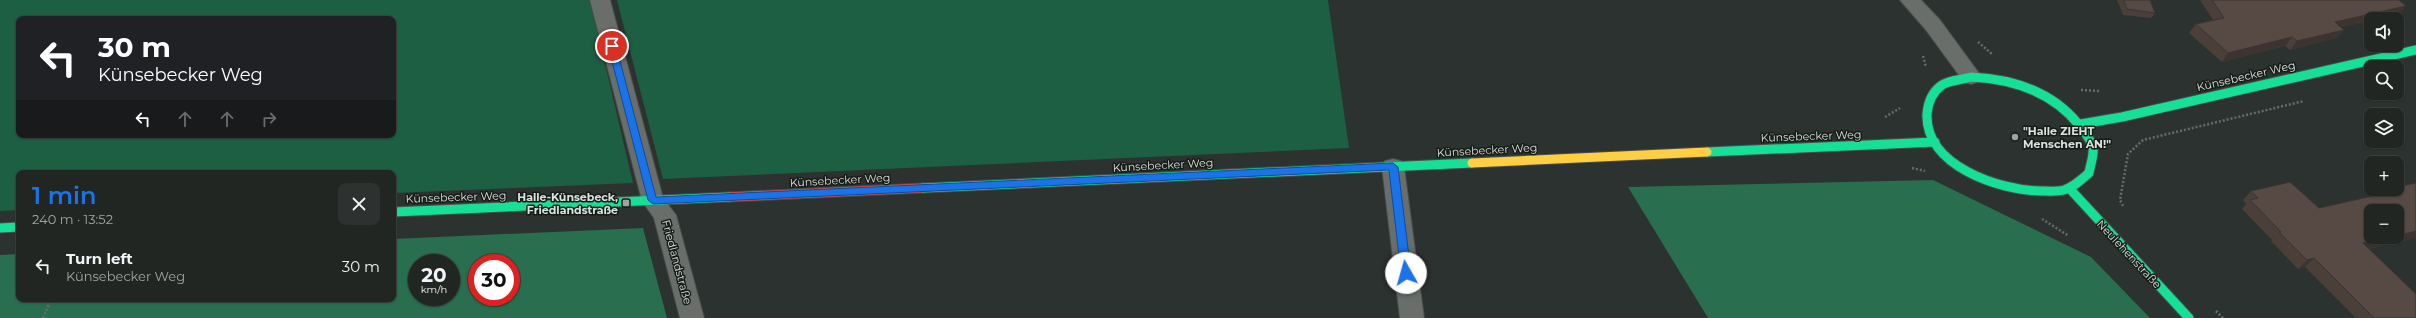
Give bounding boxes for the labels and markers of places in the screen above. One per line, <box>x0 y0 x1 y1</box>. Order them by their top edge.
pin <box>595 29 629 63</box>
place label: "Halle ZIEHT Menschen AN!" <box>2023 124 2111 151</box>
marker: "Halle ZIEHT Menschen AN!" <box>2010 132 2020 142</box>
place label: Halle-Künsebeck, Friedlandstraße <box>517 190 618 217</box>
marker: Halle-Künsebeck, Friedlandstraße <box>621 198 631 208</box>

